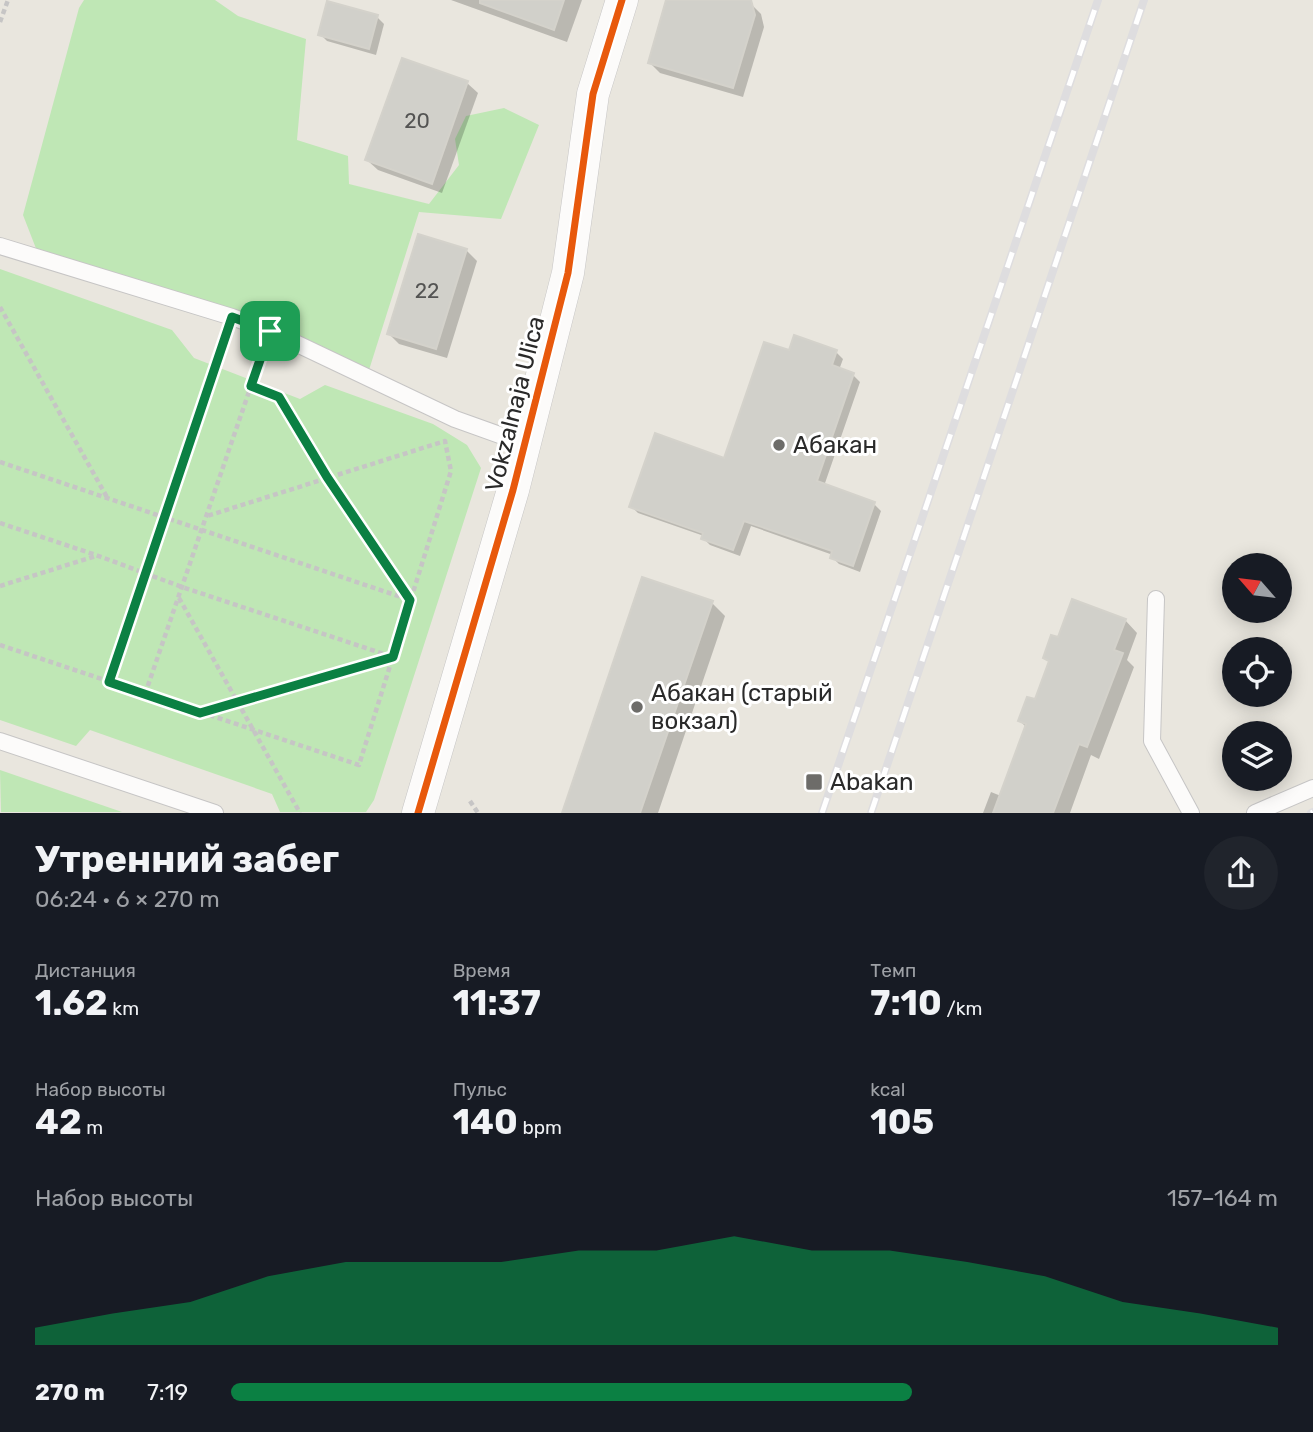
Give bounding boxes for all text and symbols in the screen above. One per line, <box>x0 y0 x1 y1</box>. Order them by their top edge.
house number: 20 <box>404 108 430 133</box>
house number: 22 <box>415 278 439 303</box>
pin <box>240 301 300 361</box>
icon: arrive <box>251 312 289 350</box>
street label: Vokzalnaja Ulica <box>480 313 550 495</box>
place label: Абакан <box>793 431 877 459</box>
marker: Абакан <box>771 437 787 453</box>
north arrow <box>1222 553 1292 623</box>
map controls <box>1222 553 1292 791</box>
button: locate <box>1222 637 1292 707</box>
place label: Абакан (старый вокзал) <box>651 679 833 735</box>
marker: Абакан (старый вокзал) <box>629 699 645 715</box>
button: layers <box>1222 721 1292 791</box>
place label: Abakan <box>830 768 914 796</box>
marker: Abakan <box>804 772 824 792</box>
text: Утренний забег <box>35 836 339 882</box>
button: share <box>1204 836 1278 910</box>
text: 06:24 · 6 × 270 m <box>35 885 220 913</box>
text: Дистанция <box>35 959 136 982</box>
text: Время <box>453 959 511 982</box>
text: Темп <box>870 959 916 982</box>
text: 1.62 <box>35 982 108 1024</box>
text: 11:37 <box>453 982 541 1024</box>
text: 7:10 <box>870 982 942 1024</box>
text: km <box>108 997 139 1020</box>
text: /km <box>942 997 982 1020</box>
text: Набор высоты <box>35 1078 166 1101</box>
text: Пульс <box>453 1078 507 1101</box>
text: kcal <box>870 1078 905 1101</box>
text: 42 <box>35 1101 82 1143</box>
text: 140 <box>453 1101 518 1143</box>
text: 105 <box>870 1101 934 1143</box>
text: m <box>82 1116 103 1139</box>
text: bpm <box>518 1116 562 1139</box>
text: Набор высоты <box>35 1184 193 1212</box>
text: 157–164 m <box>1167 1184 1278 1212</box>
text: 270 m <box>35 1378 105 1406</box>
text: 7:19 <box>147 1378 188 1406</box>

